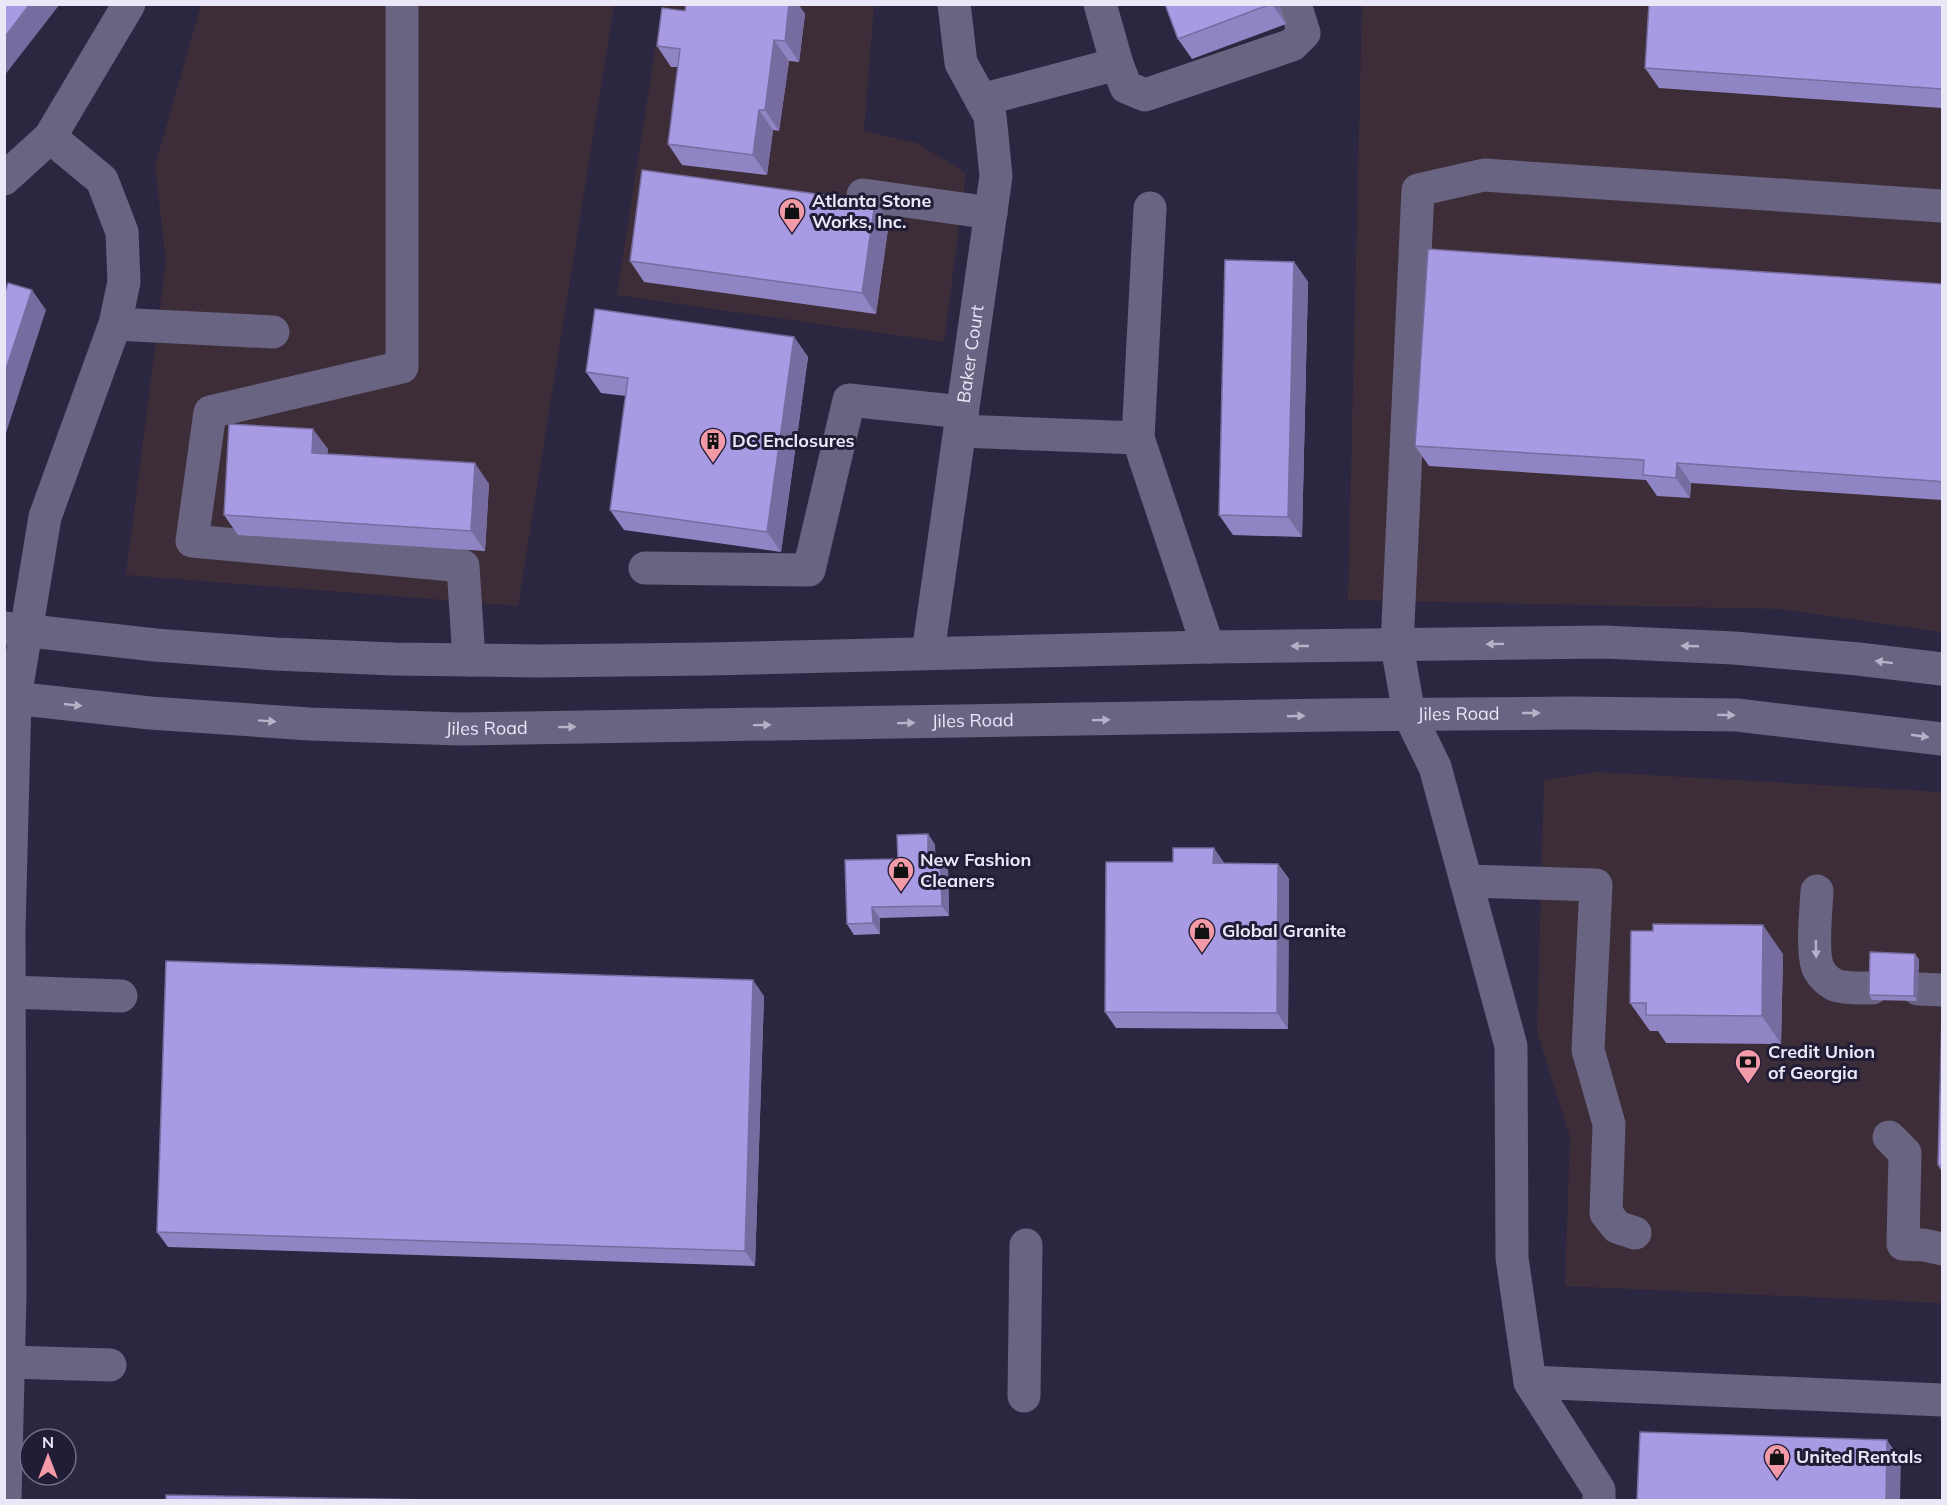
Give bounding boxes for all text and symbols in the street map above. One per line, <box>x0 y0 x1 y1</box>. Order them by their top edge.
place label: Atlanta Stone Works, Inc. <box>812 189 931 233</box>
shop icon: Atlanta Stone Works, Inc. <box>777 196 807 234</box>
street label: Baker Court <box>952 303 988 405</box>
building icon: DC Enclosures <box>698 426 728 464</box>
place label: DC Enclosures <box>732 429 855 452</box>
one-way arrow <box>1486 639 1505 649</box>
one-way arrow <box>1681 641 1700 650</box>
one-way arrow <box>1291 642 1310 651</box>
one-way arrow <box>1875 657 1894 667</box>
one-way arrow <box>63 700 82 709</box>
street label: Jiles Road <box>1417 702 1500 725</box>
street label: Jiles Road <box>931 708 1014 732</box>
one-way arrow <box>1521 708 1540 718</box>
one-way arrow <box>1716 710 1735 720</box>
one-way arrow <box>1287 711 1306 721</box>
one-way arrow <box>1092 715 1111 725</box>
one-way arrow <box>258 716 277 726</box>
street label: Jiles Road <box>445 716 528 740</box>
one-way arrow <box>897 718 916 728</box>
one-way arrow <box>752 720 771 730</box>
one-way arrow <box>557 723 576 732</box>
one-way arrow <box>1910 731 1929 740</box>
place label: New Fashion Cleaners <box>920 848 1031 892</box>
shop icon: New Fashion Cleaners <box>886 855 916 893</box>
shop icon: Global Granite <box>1187 916 1217 954</box>
place label: Global Granite <box>1222 919 1346 942</box>
one-way arrow <box>1811 940 1821 959</box>
place label: Credit Union of Georgia <box>1768 1040 1875 1084</box>
bank icon: Credit Union of Georgia <box>1733 1047 1763 1085</box>
north arrow <box>18 1427 78 1487</box>
text: N <box>42 1432 54 1452</box>
shop icon: United Rentals <box>1762 1442 1792 1480</box>
place label: United Rentals <box>1796 1445 1922 1468</box>

